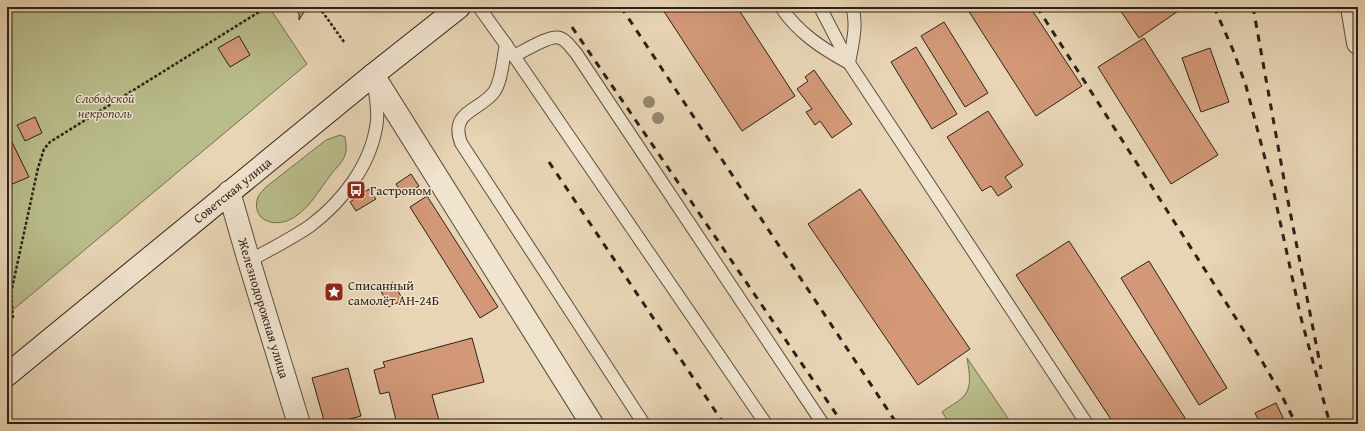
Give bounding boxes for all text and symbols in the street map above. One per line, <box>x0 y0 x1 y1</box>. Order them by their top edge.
park label: Слободской некрополь <box>75 89 135 123</box>
street label: Советская улица <box>189 152 276 228</box>
bus stop icon: Гастроном <box>345 179 367 201</box>
place label: Гастроном <box>370 181 432 200</box>
street label: Железнодорожная улица <box>233 235 294 381</box>
place label: Списанный самолёт АН-24Б <box>348 276 439 310</box>
place icon: Списанный самолёт АН-24Б <box>323 281 345 303</box>

